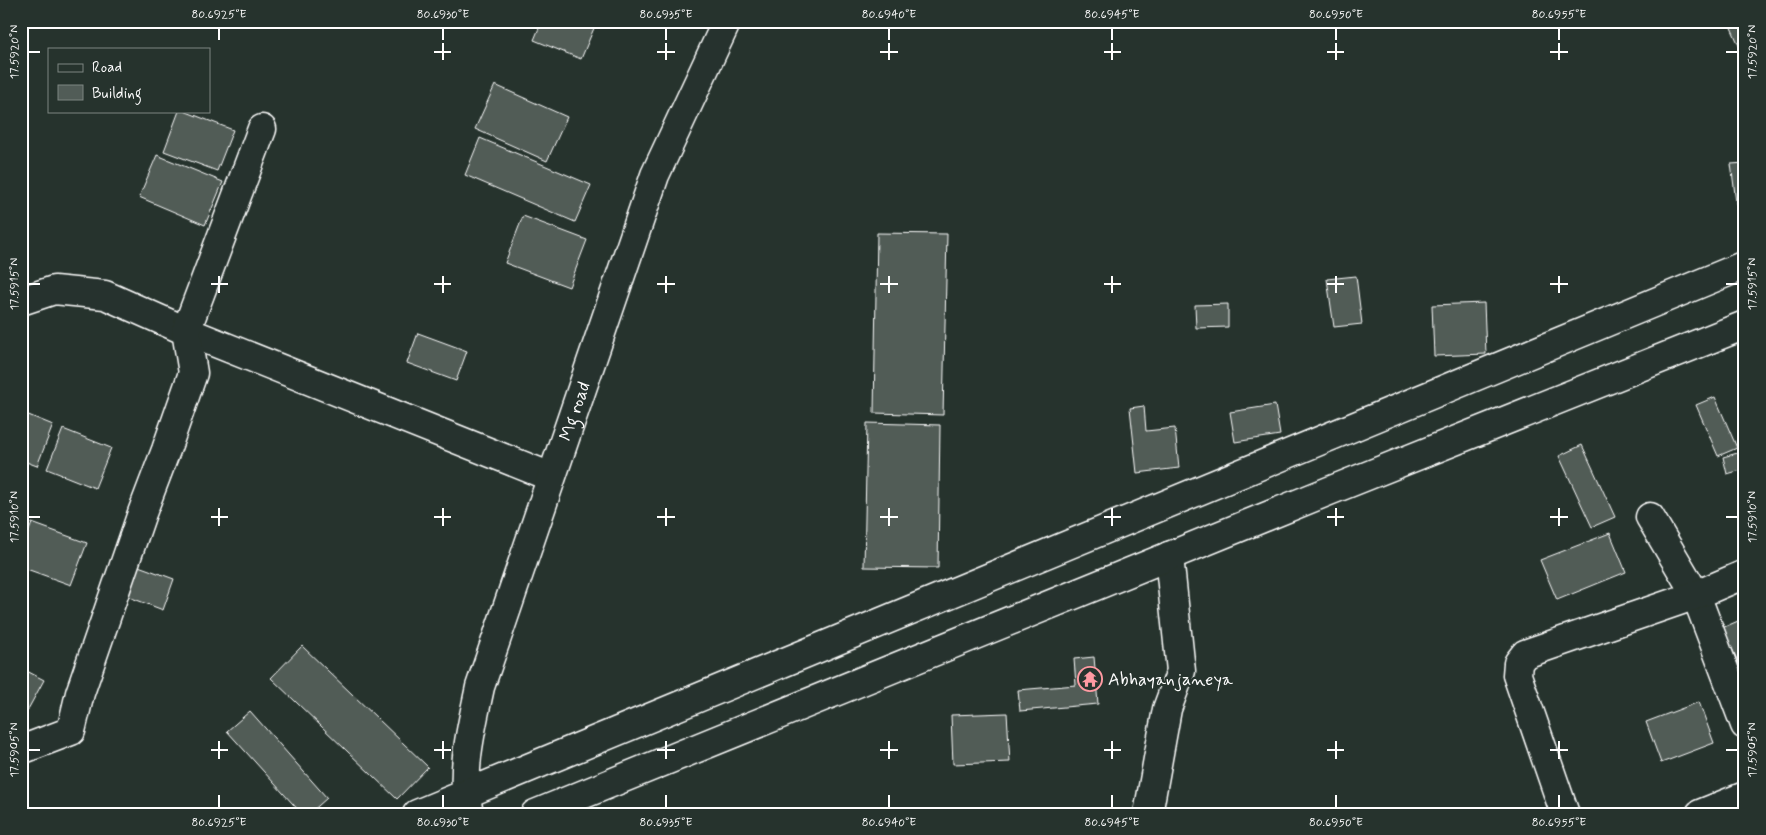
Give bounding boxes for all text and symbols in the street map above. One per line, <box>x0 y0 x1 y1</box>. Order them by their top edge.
text: 80.6925°E <box>191 7 247 23</box>
text: 80.6930°E <box>417 7 469 23</box>
text: 80.6935°E <box>640 7 692 23</box>
text: 80.6940°E <box>862 7 916 23</box>
text: 80.6945°E <box>1084 7 1140 23</box>
text: 80.6950°E <box>1309 7 1363 23</box>
text: 80.6955°E <box>1532 7 1586 23</box>
text: 17.5920°N <box>7 25 23 79</box>
text: 17.5920°N <box>1745 25 1761 79</box>
legend <box>48 48 210 112</box>
text: Road <box>92 58 122 78</box>
text: Building <box>92 84 142 105</box>
text: 17.5915°N <box>7 258 23 310</box>
text: 17.5915°N <box>1745 258 1761 310</box>
street label: Mg road <box>554 379 596 444</box>
text: 17.5910°N <box>7 491 23 543</box>
text: 17.5910°N <box>1745 491 1761 543</box>
temple icon: Abhayanjaneya <box>1077 666 1103 692</box>
place label: Abhayanjaneya <box>1108 668 1233 692</box>
text: 17.5905°N <box>7 722 23 778</box>
text: 17.5905°N <box>1745 722 1761 778</box>
text: 80.6925°E <box>191 815 247 831</box>
text: 80.6930°E <box>417 815 469 831</box>
text: 80.6935°E <box>640 815 692 831</box>
text: 80.6940°E <box>862 815 916 831</box>
text: 80.6945°E <box>1084 815 1140 831</box>
text: 80.6950°E <box>1309 815 1363 831</box>
text: 80.6955°E <box>1532 815 1586 831</box>

